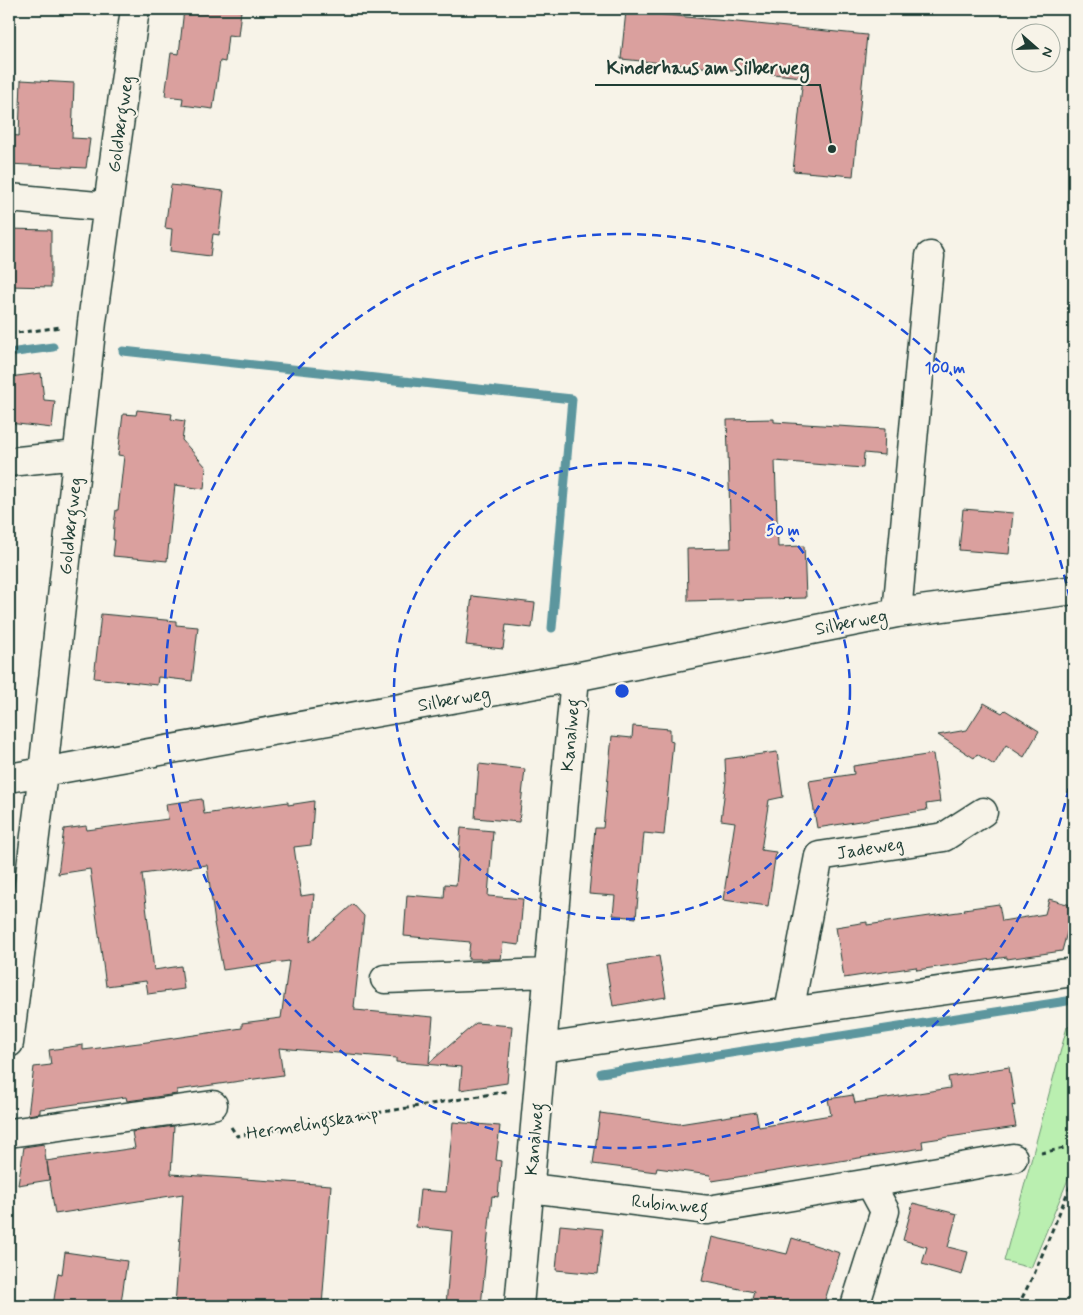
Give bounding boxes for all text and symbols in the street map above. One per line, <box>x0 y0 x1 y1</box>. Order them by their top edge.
north arrow <box>1010 22 1060 72</box>
text: N <box>1037 45 1057 60</box>
callout: Kinderhaus am Silberweg <box>595 51 820 85</box>
text: Kinderhaus am Silberweg <box>606 56 810 84</box>
street label: Goldbergweg <box>102 74 142 174</box>
text: 100 m <box>925 359 965 379</box>
street label: Goldbergweg <box>54 476 90 576</box>
text: 50 m <box>766 521 800 541</box>
street label: Silberweg <box>813 604 890 643</box>
street label: Silberweg <box>416 682 493 719</box>
centre of rings <box>613 682 631 700</box>
street label: Kanalweg <box>556 698 588 773</box>
street label: Jadeweg <box>835 832 905 866</box>
street label: Hermelingskamp <box>244 1102 380 1148</box>
street label: Kanalweg <box>520 1102 552 1177</box>
street label: Rubinweg <box>630 1190 709 1222</box>

